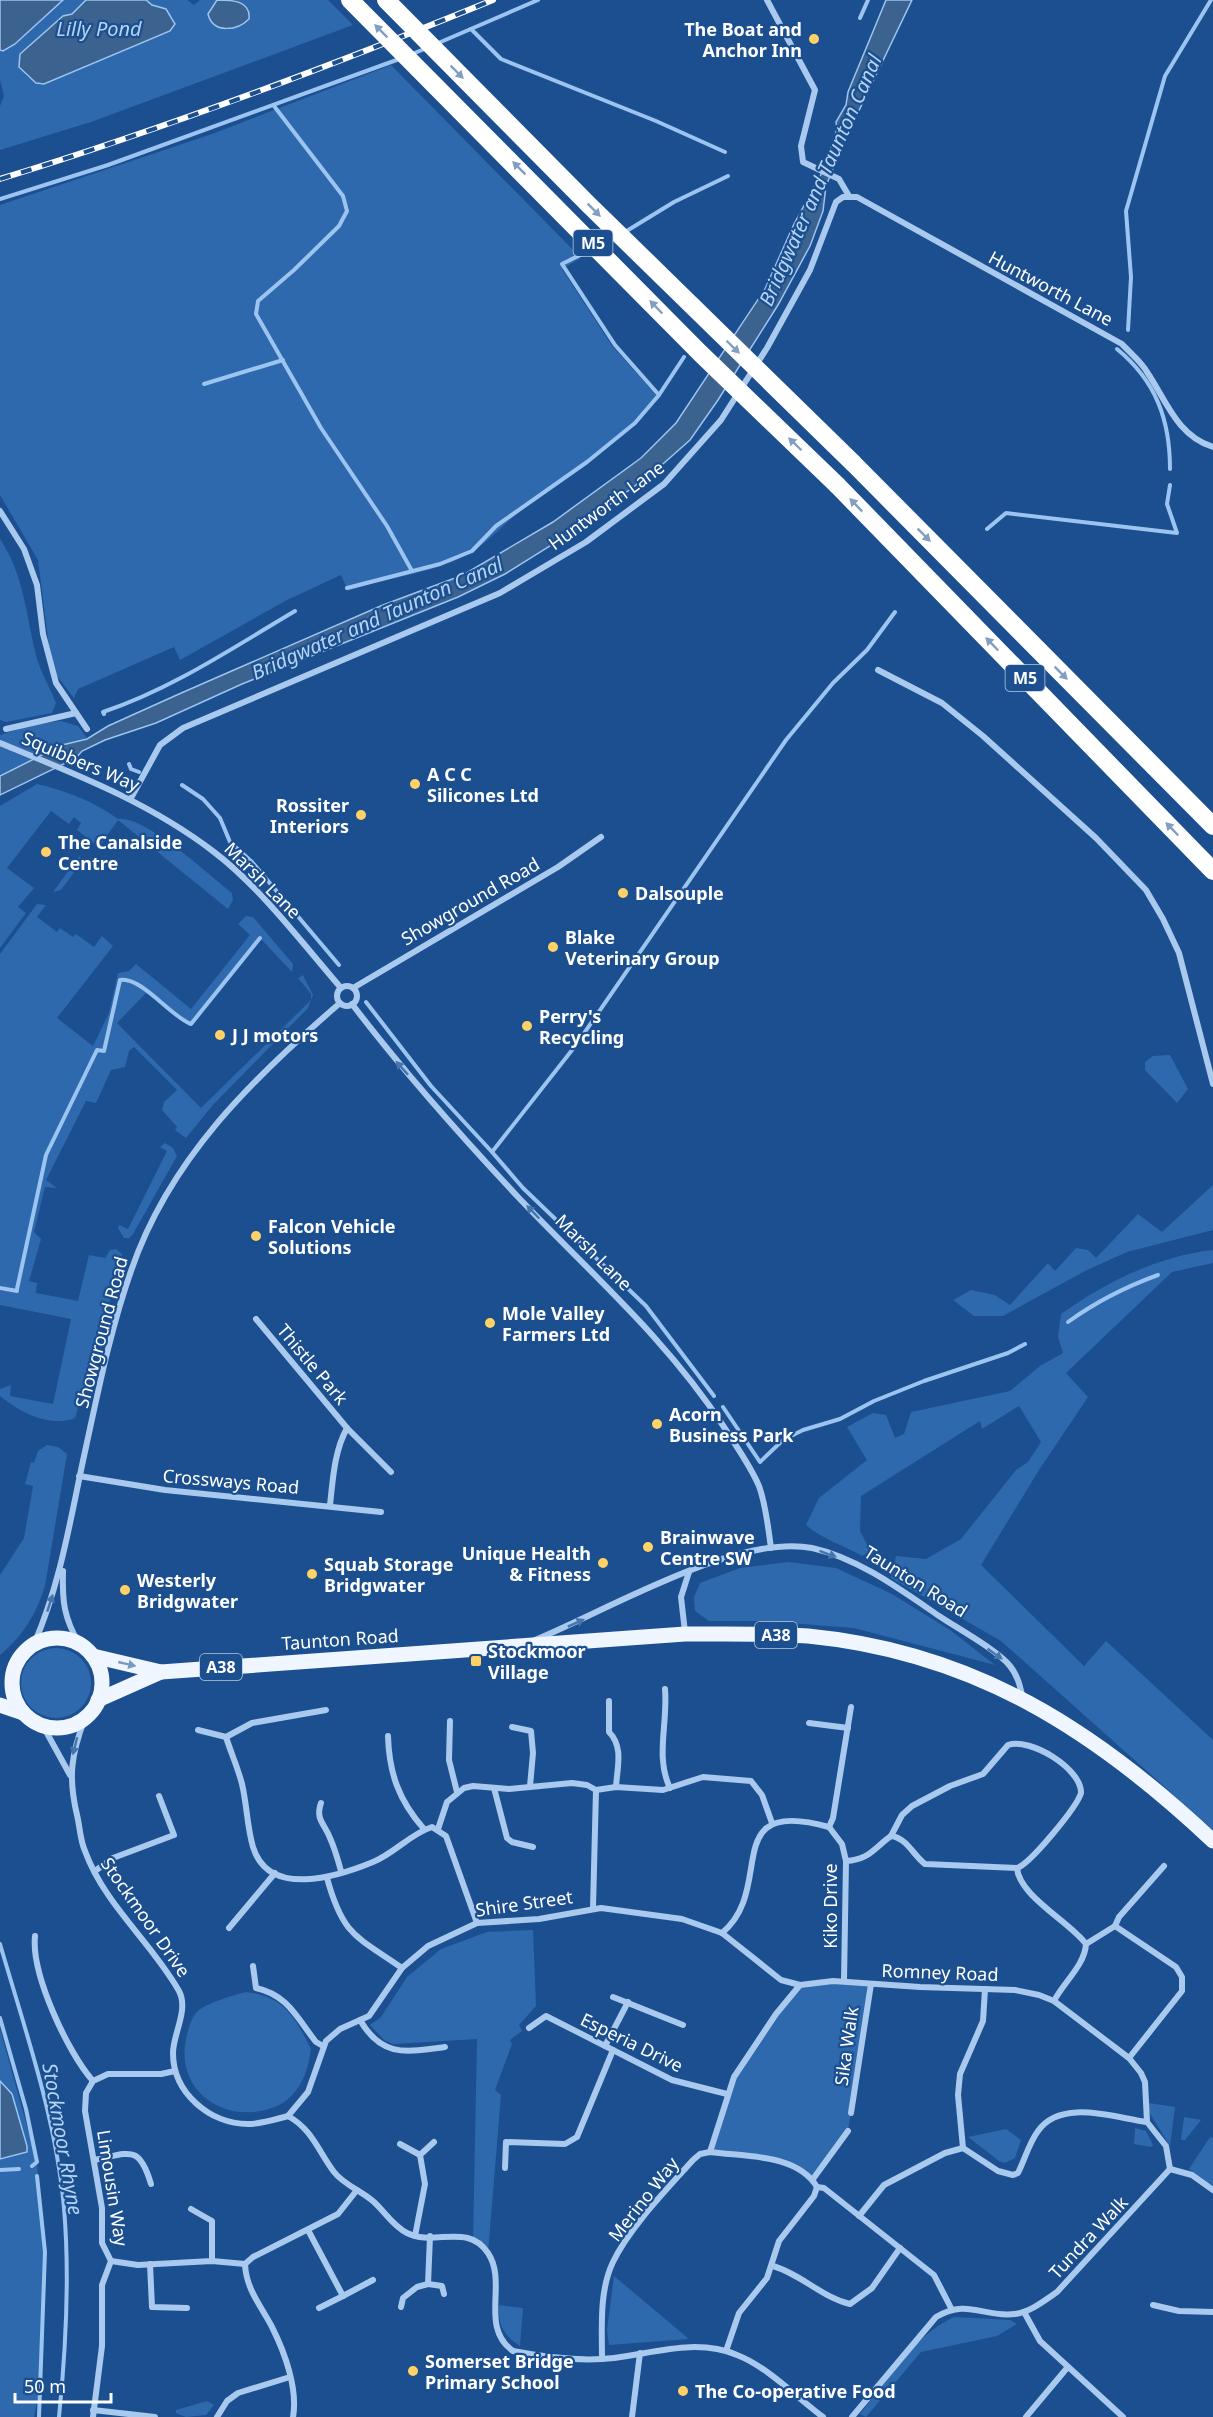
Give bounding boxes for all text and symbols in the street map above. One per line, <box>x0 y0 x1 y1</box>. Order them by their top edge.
water label: Lilly Pond <box>56 15 142 42</box>
place label: The Boat and Anchor Inn <box>684 17 802 62</box>
one-way arrow <box>374 23 388 38</box>
marker: The Boat and Anchor Inn <box>807 32 821 46</box>
water label: Bridgwater and Taunton Canal <box>752 49 888 310</box>
one-way arrow <box>449 64 463 78</box>
one-way arrow <box>513 162 527 176</box>
one-way arrow <box>586 203 600 217</box>
road number: M5 <box>574 230 612 256</box>
street label: Huntworth Lane <box>985 245 1117 331</box>
one-way arrow <box>649 300 663 315</box>
one-way arrow <box>725 340 740 354</box>
one-way arrow <box>788 438 802 452</box>
street label: Huntworth Lane <box>543 455 669 555</box>
one-way arrow <box>849 498 863 512</box>
one-way arrow <box>916 527 930 541</box>
water label: Bridgwater and Taunton Canal <box>247 550 508 686</box>
one-way arrow <box>985 637 999 652</box>
road number: M5 <box>1006 665 1044 691</box>
one-way arrow <box>1054 666 1068 681</box>
street label: Squibbers Way <box>19 725 144 797</box>
place label: A C C Silicones Ltd <box>427 762 539 807</box>
marker: A C C Silicones Ltd <box>408 777 422 791</box>
place label: Rossiter Interiors <box>270 793 349 838</box>
marker: Rossiter Interiors <box>354 808 368 822</box>
one-way arrow <box>1165 821 1179 836</box>
place label: The Canalside Centre <box>58 830 182 875</box>
street label: Marsh Lane <box>219 836 307 924</box>
marker: The Canalside Centre <box>39 845 53 859</box>
street label: Showground Road <box>396 852 544 950</box>
place label: Dalsouple <box>635 881 724 905</box>
marker: Dalsouple <box>616 886 630 900</box>
place label: Blake Veterinary Group <box>565 925 720 970</box>
marker: Blake Veterinary Group <box>546 940 560 954</box>
place label: Perry's Recycling <box>539 1004 624 1049</box>
marker: Perry's Recycling <box>520 1019 534 1033</box>
place label: J J motors <box>230 1023 318 1047</box>
marker: J J motors <box>213 1028 227 1042</box>
one-way arrow <box>396 1061 409 1076</box>
one-way arrow <box>526 1205 540 1220</box>
street label: Marsh Lane <box>550 1208 638 1296</box>
place label: Falcon Vehicle Solutions <box>268 1214 396 1259</box>
marker: Falcon Vehicle Solutions <box>249 1229 263 1243</box>
street label: Showground Road <box>69 1254 133 1410</box>
place label: Mole Valley Farmers Ltd <box>502 1301 610 1346</box>
marker: Mole Valley Farmers Ltd <box>483 1316 497 1330</box>
street label: Thistle Park <box>272 1319 354 1410</box>
place label: Acorn Business Park <box>669 1402 794 1447</box>
marker: Acorn Business Park <box>650 1417 664 1431</box>
street label: Crossways Road <box>162 1463 300 1499</box>
place label: Brainwave Centre SW <box>660 1525 755 1570</box>
marker: Brainwave Centre SW <box>641 1540 655 1554</box>
street label: Taunton Road <box>860 1540 972 1622</box>
place label: Unique Health & Fitness <box>462 1541 591 1586</box>
one-way arrow <box>819 1550 837 1559</box>
place label: Squab Storage Bridgwater <box>324 1552 453 1597</box>
marker: Unique Health & Fitness <box>596 1556 610 1570</box>
marker: Squab Storage Bridgwater <box>305 1567 319 1581</box>
place label: Westerly Bridgwater <box>137 1568 238 1613</box>
marker: Westerly Bridgwater <box>118 1583 132 1597</box>
one-way arrow <box>46 1594 55 1612</box>
one-way arrow <box>567 1618 585 1628</box>
road number: A38 <box>755 1622 797 1648</box>
street label: Taunton Road <box>281 1623 399 1655</box>
place label: Stockmoor Village <box>488 1639 586 1684</box>
one-way arrow <box>986 1648 1002 1660</box>
road number: A38 <box>200 1654 242 1680</box>
marker: Stockmoor Village <box>469 1654 483 1668</box>
one-way arrow <box>118 1660 137 1669</box>
one-way arrow <box>70 1737 80 1755</box>
street label: Stockmoor Drive <box>96 1852 196 1982</box>
street label: Kiko Drive <box>818 1863 842 1949</box>
street label: Shire Street <box>474 1884 575 1922</box>
street label: Romney Road <box>881 1958 999 1986</box>
street label: Sika Walk <box>829 2005 863 2087</box>
street label: Esperia Drive <box>577 2007 687 2077</box>
water label: Stockmoor Rhyne <box>36 2061 90 2217</box>
street label: Limousin Way <box>92 2128 134 2249</box>
street label: Merino Way <box>602 2151 684 2246</box>
street label: Tundra Walk <box>1043 2190 1133 2284</box>
place label: Somerset Bridge Primary School <box>425 2349 574 2394</box>
marker: Somerset Bridge Primary School <box>406 2364 420 2378</box>
scale bar <box>15 2366 111 2404</box>
text: 50 m <box>24 2374 66 2398</box>
place label: The Co-operative Food <box>695 2379 896 2403</box>
marker: The Co-operative Food <box>676 2384 690 2398</box>

